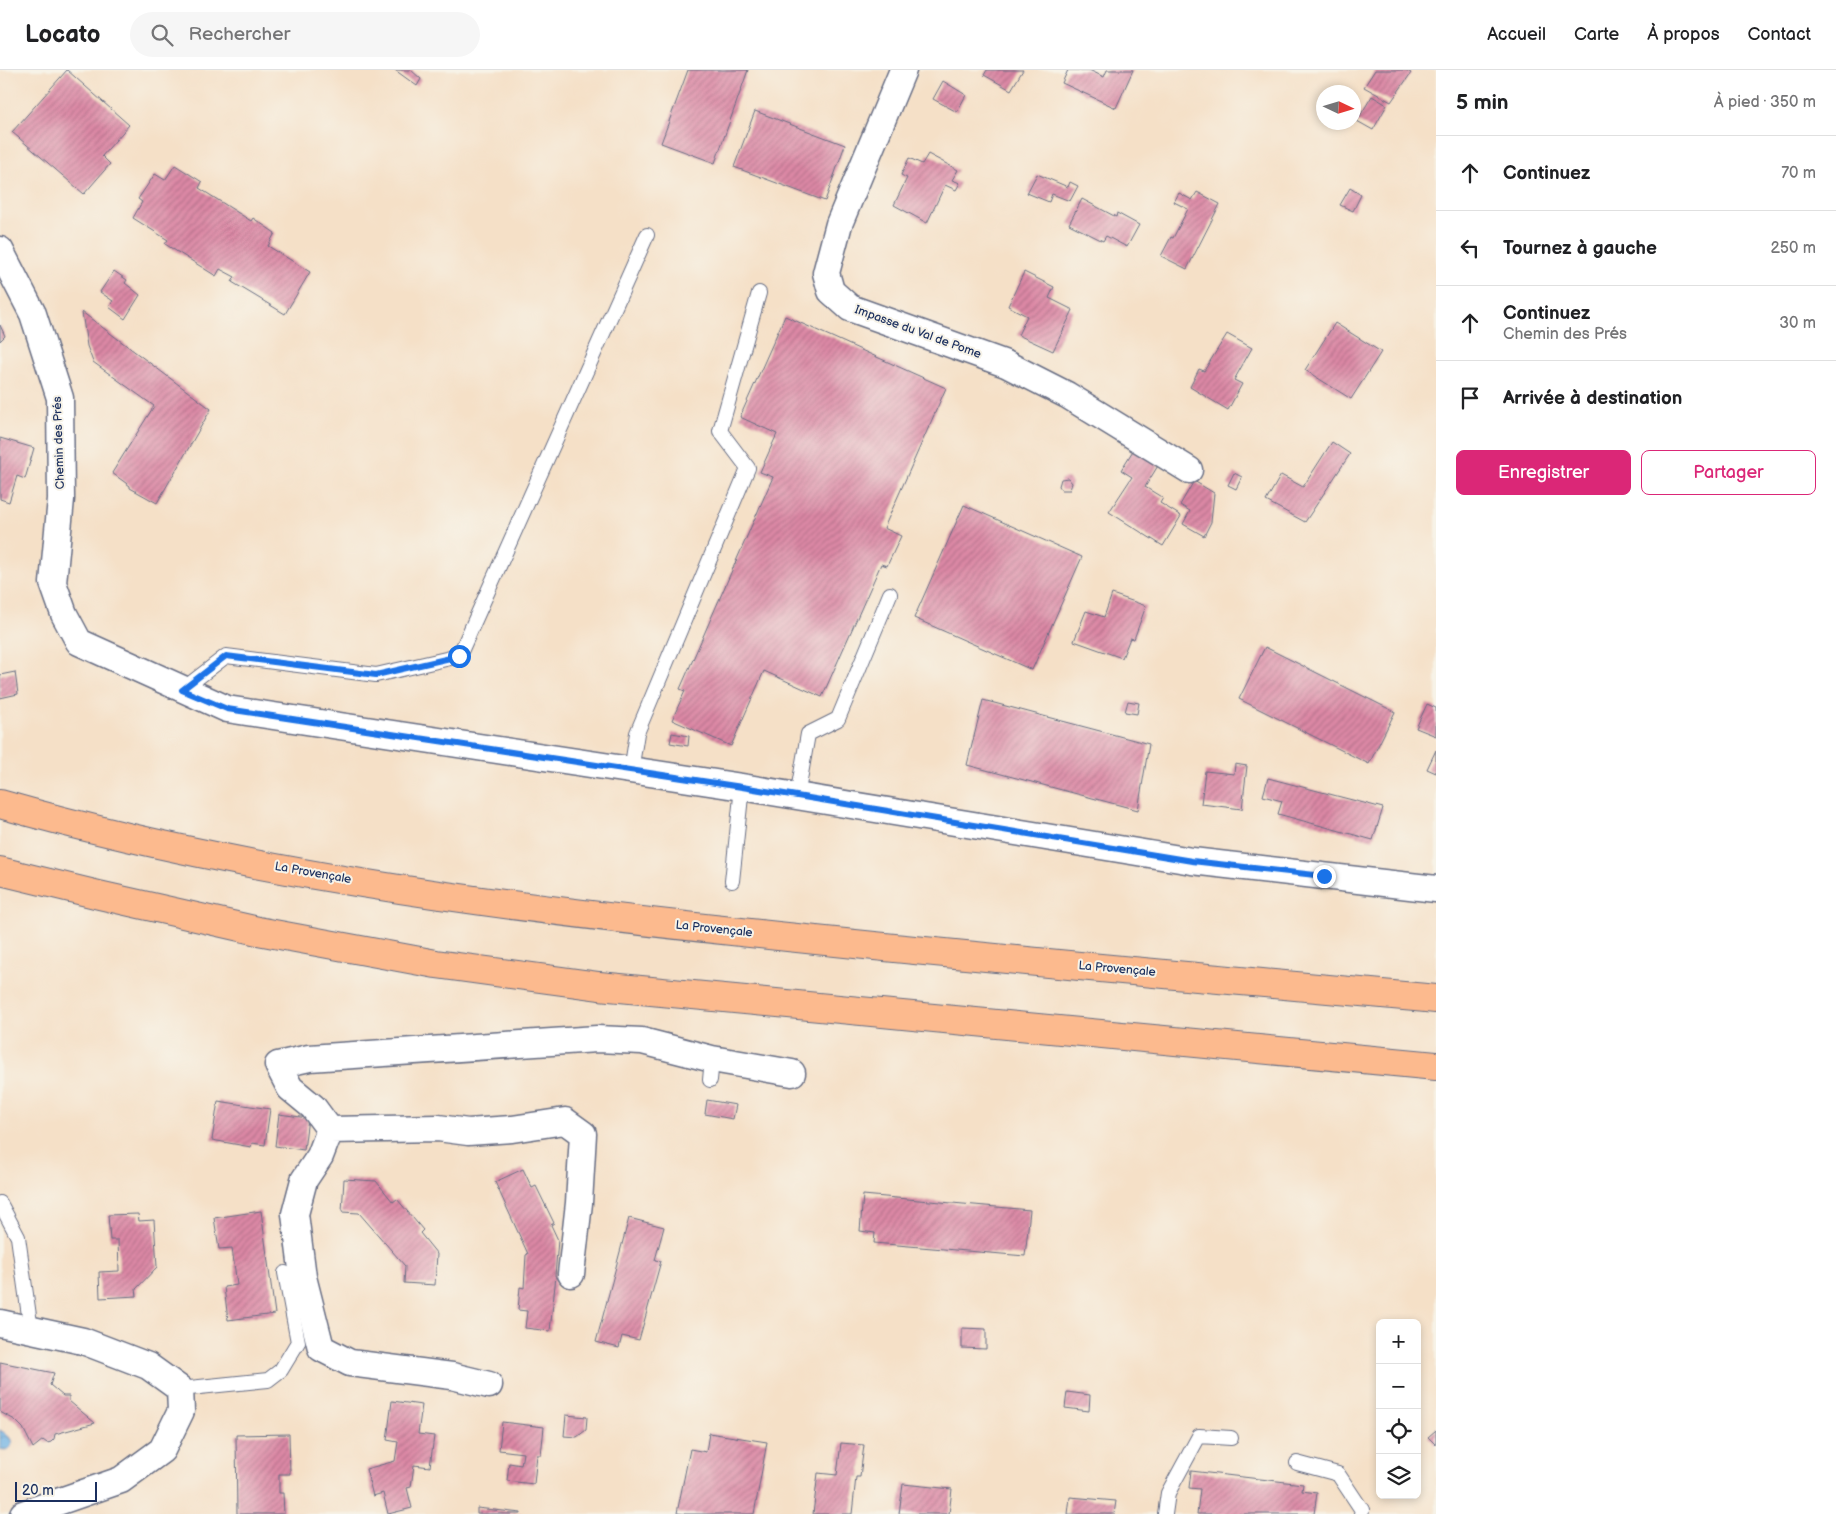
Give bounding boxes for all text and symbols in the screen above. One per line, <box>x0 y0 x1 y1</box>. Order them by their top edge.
search box <box>130 12 480 57</box>
text: Locato <box>25 20 100 49</box>
icon: search <box>148 21 176 49</box>
text: Rechercher <box>188 23 290 46</box>
text: Accueil <box>1487 24 1546 45</box>
text: Carte <box>1574 24 1619 45</box>
text: À propos <box>1647 24 1720 45</box>
text: Contact <box>1748 24 1811 45</box>
north arrow <box>1316 85 1361 130</box>
text: 5 min <box>1456 90 1509 115</box>
text: À pied · 350 m <box>1714 93 1816 112</box>
icon: ahead <box>1456 159 1484 187</box>
text: Continuez <box>1503 162 1590 185</box>
text: 70 m <box>1781 164 1816 183</box>
icon: left <box>1456 234 1484 262</box>
text: Tournez à gauche <box>1503 237 1657 260</box>
text: 250 m <box>1770 239 1816 258</box>
street label: Impasse du Val de Pome <box>853 302 983 362</box>
text: Continuez <box>1503 302 1590 325</box>
icon: ahead <box>1456 309 1484 337</box>
text: 30 m <box>1779 314 1816 333</box>
text: Chemin des Prés <box>1503 325 1627 344</box>
icon: arrive <box>1456 384 1484 412</box>
text: Arrivée à destination <box>1503 387 1682 410</box>
street label: Chemin des Prés <box>50 396 68 490</box>
button: Enregistrer <box>1456 450 1631 495</box>
button: Partager <box>1641 450 1816 495</box>
route start <box>448 645 471 668</box>
street label: La Provençale <box>274 859 352 887</box>
route end <box>1313 865 1336 888</box>
street label: La Provençale <box>675 917 753 941</box>
street label: La Provençale <box>1078 958 1156 980</box>
map controls <box>1376 1319 1421 1499</box>
button: + <box>1376 1319 1421 1364</box>
button: − <box>1376 1364 1421 1409</box>
button: locate <box>1376 1409 1421 1454</box>
button: layers <box>1376 1454 1421 1499</box>
scale bar <box>15 1479 98 1502</box>
text: 20 m <box>22 1482 54 1499</box>

